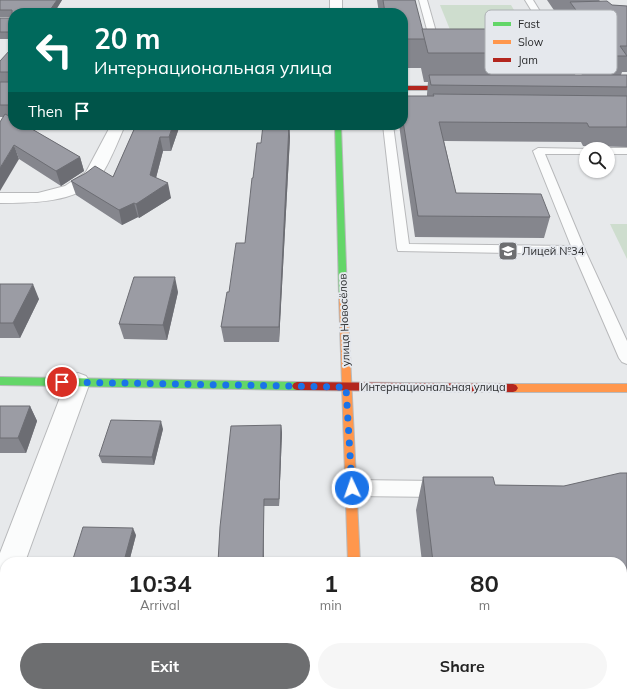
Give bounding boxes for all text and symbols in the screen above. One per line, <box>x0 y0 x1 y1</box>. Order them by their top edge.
legend <box>485 10 617 74</box>
text: Fast <box>518 17 540 31</box>
text: 20 m <box>94 21 160 56</box>
icon: left <box>28 24 80 76</box>
text: Slow <box>518 35 544 49</box>
text: Jam <box>518 53 538 67</box>
text: Интернациональная улица <box>94 56 332 79</box>
icon: arrive <box>71 100 93 122</box>
text: Then <box>28 102 63 121</box>
map controls <box>579 142 615 178</box>
button: search <box>579 142 615 178</box>
school or university icon: Лицей №34 <box>497 240 519 262</box>
place label: Лицей №34 <box>522 244 585 258</box>
street label: улица Новосёлов <box>335 273 353 367</box>
pin <box>45 365 79 399</box>
icon: arrive <box>51 371 73 393</box>
street label: Интернациональная улица <box>360 380 506 394</box>
position arrow <box>331 467 373 509</box>
text: 10:34 <box>128 568 192 598</box>
text: 1 <box>324 568 338 598</box>
text: 80 <box>470 568 499 598</box>
text: Arrival <box>140 597 180 613</box>
text: min <box>320 597 342 613</box>
text: m <box>479 597 490 613</box>
button: Exit <box>20 643 310 689</box>
button: Share <box>318 643 607 689</box>

